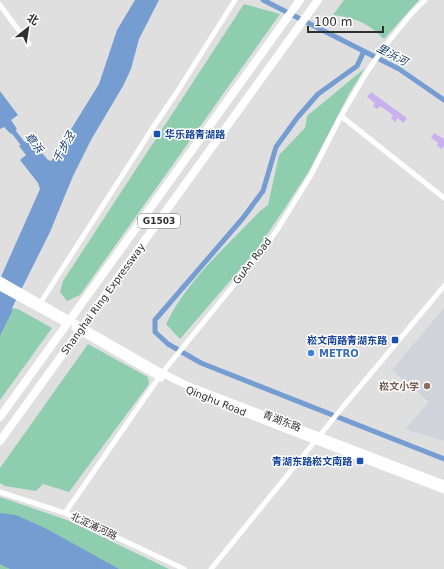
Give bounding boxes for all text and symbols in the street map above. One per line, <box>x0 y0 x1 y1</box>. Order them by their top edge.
north arrow <box>8 8 48 48</box>
scale bar <box>308 8 383 34</box>
text: 北 <box>25 11 41 28</box>
text: 100 m <box>314 15 352 29</box>
water label: 里浜河 <box>374 42 411 69</box>
place label: 华乐路青湖路 <box>165 128 226 140</box>
water label: 千步泾 <box>50 129 78 165</box>
marker: 华乐路青湖路 <box>152 129 162 139</box>
water label: 章浜 <box>22 130 46 156</box>
road number: G1503 <box>138 214 180 228</box>
street label: GuAn Road <box>231 236 273 286</box>
street label: Shanghai Ring Expressway <box>59 241 147 357</box>
place label: 崧文南路青湖东路 <box>307 335 388 346</box>
marker: 崧文南路青湖东路 <box>390 335 400 345</box>
marker: METRO <box>306 348 316 358</box>
place label: METRO <box>319 348 359 359</box>
place label: 崧文小学 <box>379 381 419 392</box>
marker: 崧文小学 <box>422 381 432 391</box>
street label: Qinghu Road <box>184 384 248 418</box>
street label: 青湖东路 <box>261 409 303 433</box>
place label: 青湖东路崧文南路 <box>272 456 353 467</box>
marker: 青湖东路崧文南路 <box>355 456 365 466</box>
street label: 北淀浦河路 <box>69 510 119 542</box>

